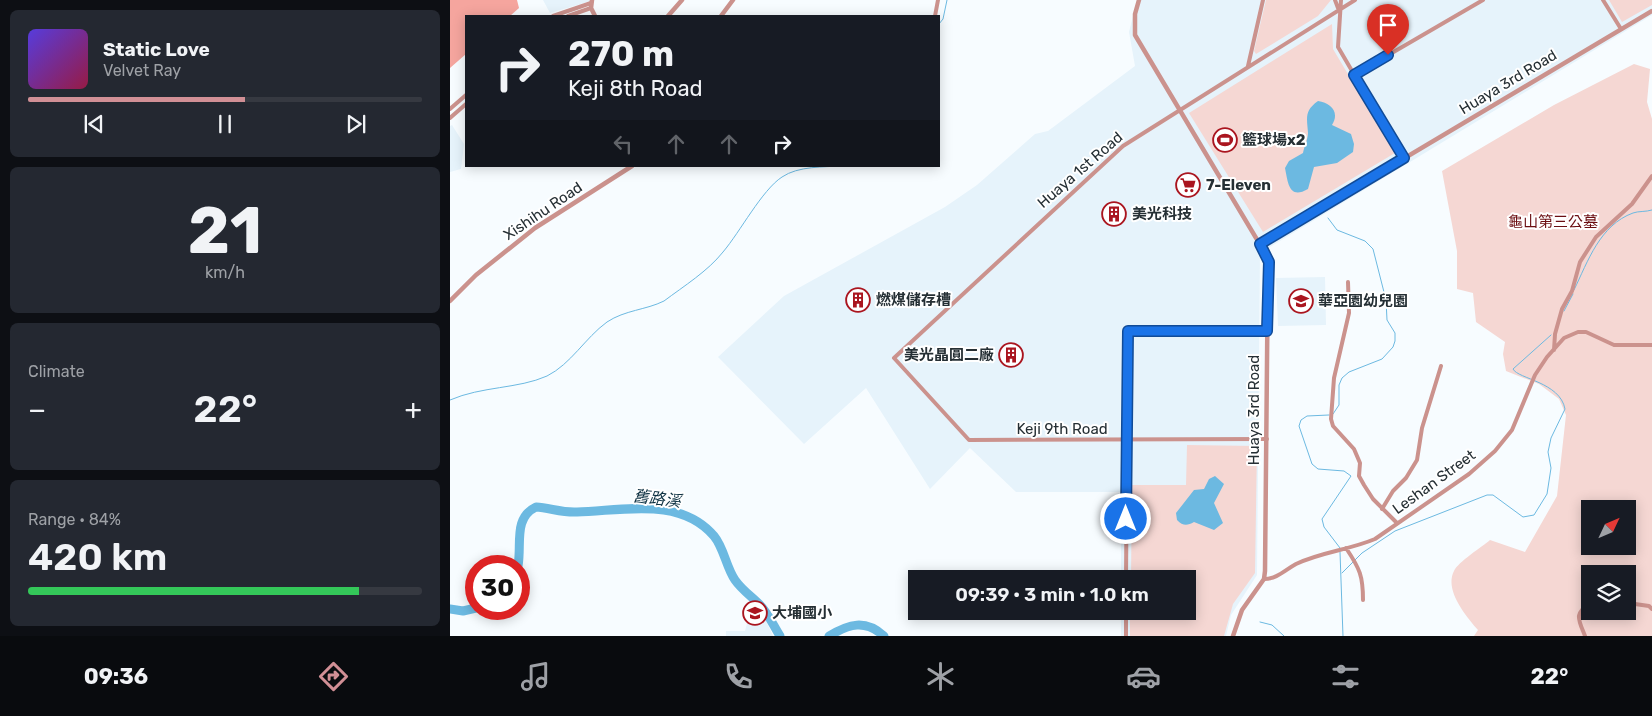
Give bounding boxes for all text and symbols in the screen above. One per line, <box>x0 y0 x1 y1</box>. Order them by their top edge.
pin <box>1367 4 1409 55</box>
icon: arrive <box>1374 11 1402 39</box>
text: 270 m <box>568 33 674 75</box>
icon: right <box>485 35 550 100</box>
text: Static Love <box>103 38 210 61</box>
street label: Huaya 3rd Road <box>1456 46 1560 118</box>
text: Velvet Ray <box>103 61 181 80</box>
text: Keji 8th Road <box>568 75 703 102</box>
icon: previous <box>80 110 108 138</box>
icon: pause <box>211 110 239 138</box>
icon: next <box>342 110 370 138</box>
sports icon: 籃球場x2 <box>1212 127 1238 153</box>
street label: Huaya 1st Road <box>1034 128 1126 212</box>
icon: left <box>609 130 637 158</box>
icon: ahead <box>662 130 690 158</box>
icon: ahead <box>715 130 743 158</box>
icon: right <box>768 130 796 158</box>
place label: 籃球場x2 <box>1242 131 1306 149</box>
supermarket icon: 7-Eleven <box>1175 172 1201 198</box>
place label: 7-Eleven <box>1206 176 1271 194</box>
street label: Xishihu Road <box>500 178 586 244</box>
text: 21 <box>188 192 262 269</box>
building icon: 美光科技 <box>1101 201 1127 227</box>
place label: 美光科技 <box>1132 205 1192 223</box>
park label: 龜山第三公墓 <box>1508 213 1598 231</box>
text: km/h <box>205 263 245 282</box>
building icon: 燃煤儲存槽 <box>845 287 871 313</box>
school or university icon: 華亞園幼兒園 <box>1288 288 1314 314</box>
place label: 燃煤儲存槽 <box>876 291 951 309</box>
place label: 華亞園幼兒園 <box>1318 292 1408 310</box>
building icon: 美光晶圓二廠 <box>998 342 1024 368</box>
place label: 美光晶圓二廠 <box>904 346 994 364</box>
street label: Huaya 3rd Road <box>1245 355 1263 465</box>
text: Climate <box>28 362 85 381</box>
text: 22° <box>194 386 257 432</box>
text: − <box>28 393 46 426</box>
text: + <box>405 393 422 426</box>
street label: Keji 9th Road <box>1016 420 1108 438</box>
street label: Leshan Street <box>1389 446 1479 518</box>
water label: 舊路溪 <box>632 486 684 511</box>
position arrow <box>1099 492 1151 544</box>
north arrow <box>1581 500 1636 555</box>
map controls <box>1581 500 1636 620</box>
text: Range · 84% <box>28 510 121 529</box>
text: 420 km <box>28 534 167 580</box>
speed limit sign: 30 <box>465 555 530 620</box>
button: layers <box>1581 565 1636 620</box>
text: 09:39 · 3 min · 1.0 km <box>955 583 1149 606</box>
school or university icon: 大埔國小 <box>742 600 768 626</box>
place label: 大埔國小 <box>772 604 833 622</box>
icon: directions <box>316 659 351 694</box>
icon: music <box>518 659 553 694</box>
icon: phone <box>721 659 756 694</box>
icon: climate <box>923 659 958 694</box>
icon: car <box>1126 659 1161 694</box>
icon: filters <box>1328 659 1363 694</box>
text: 09:36 <box>84 663 148 690</box>
text: 22° <box>1531 663 1568 690</box>

